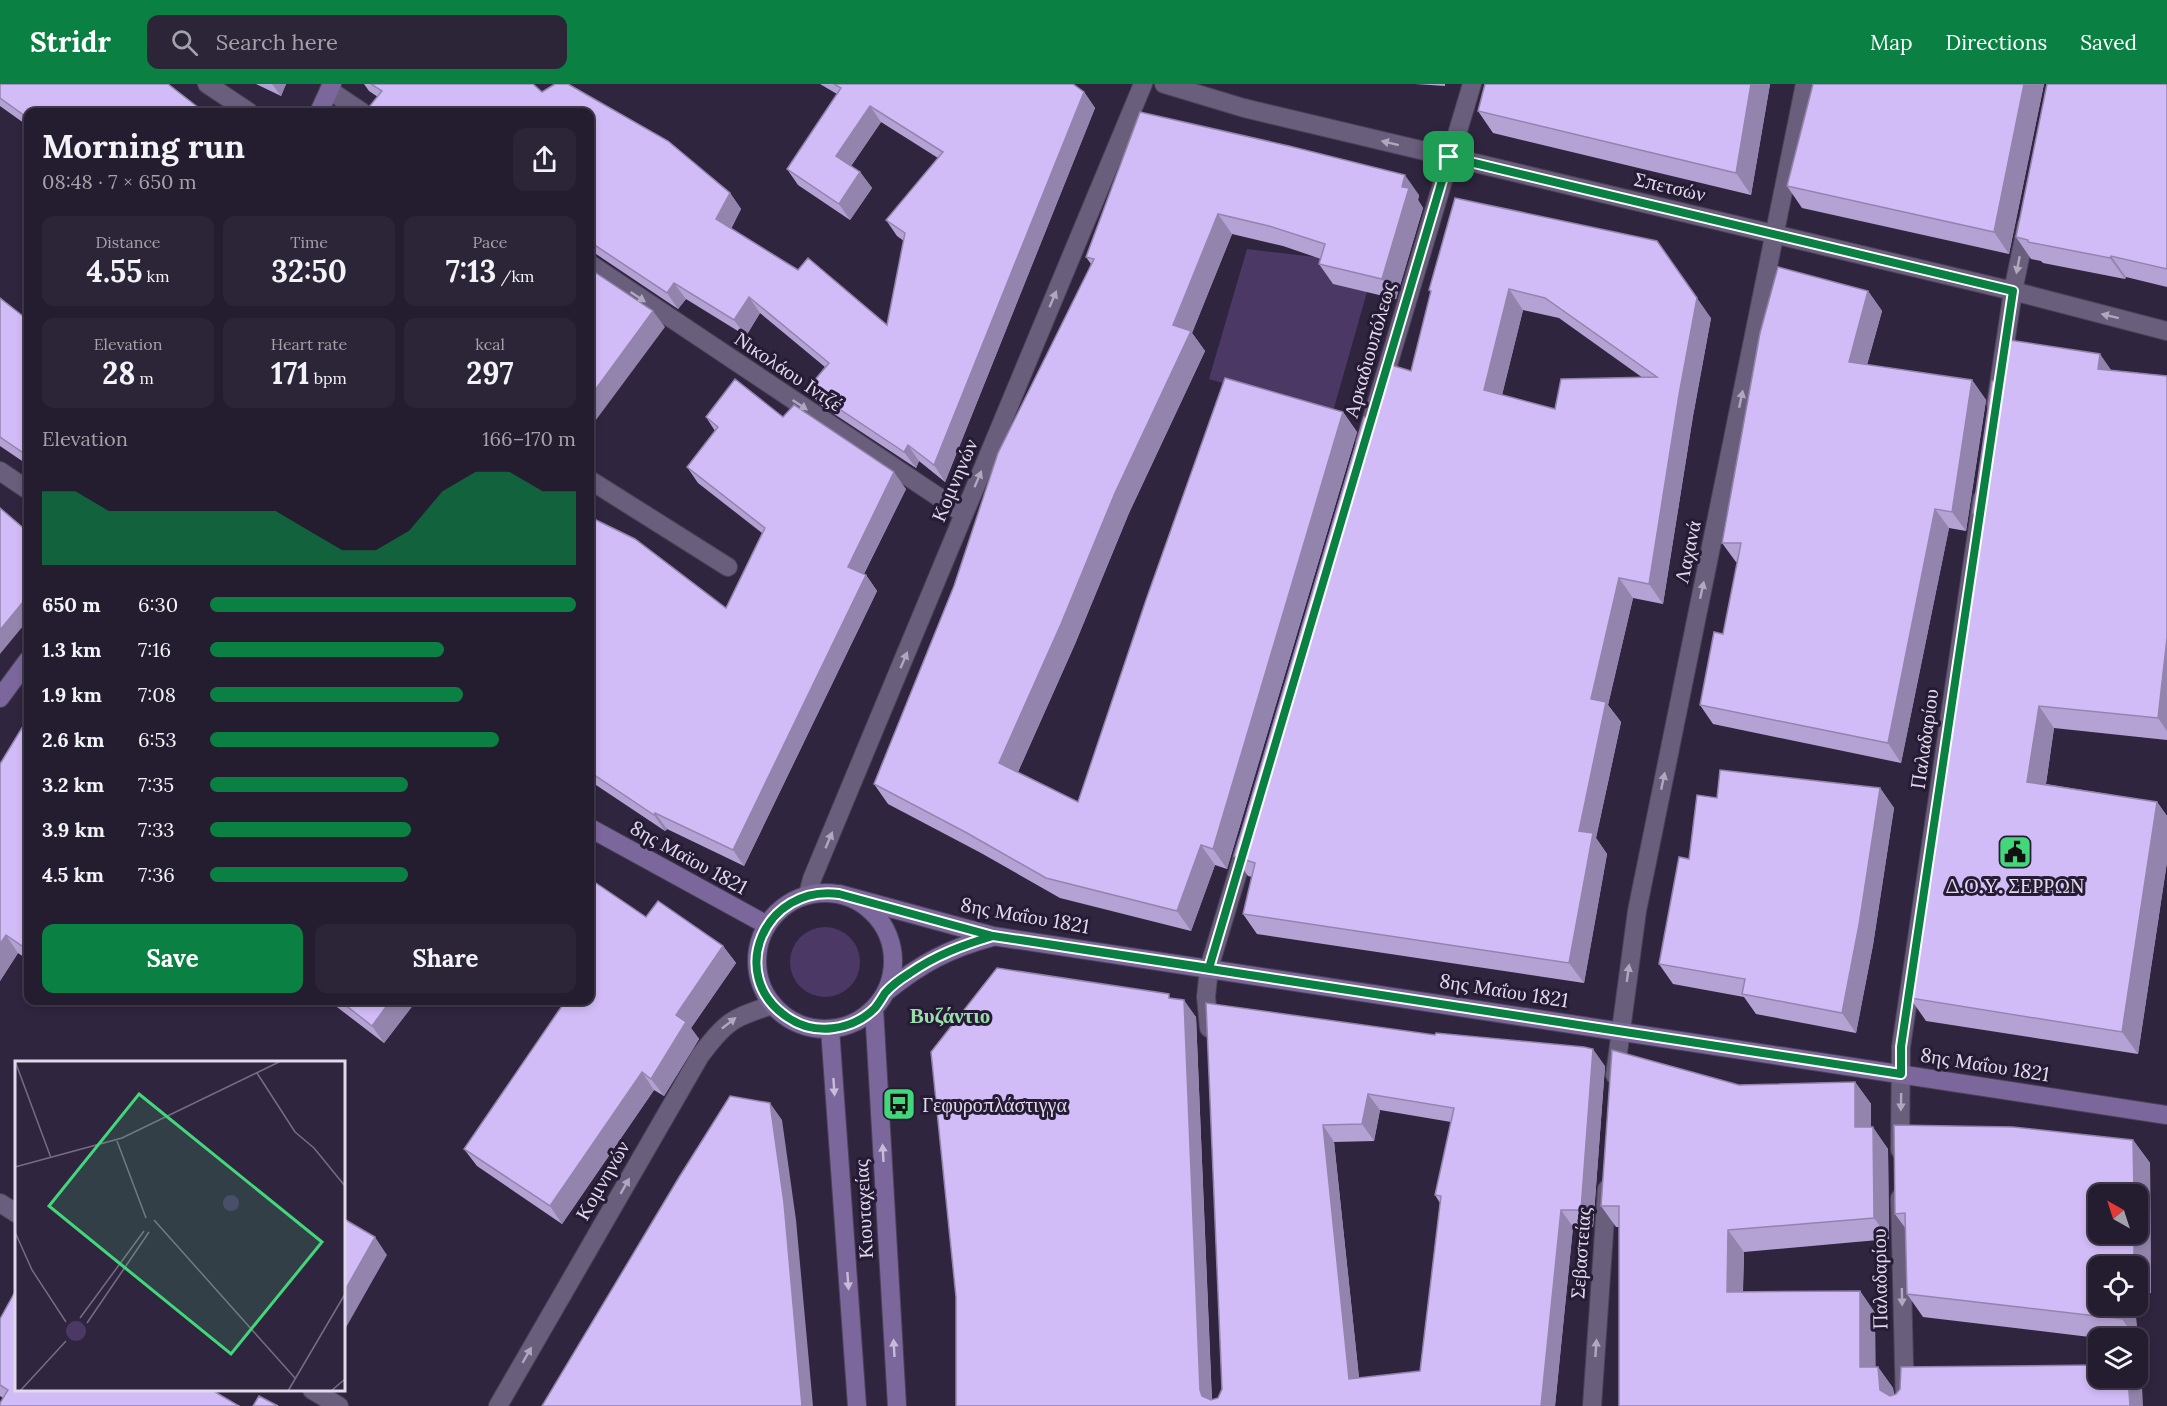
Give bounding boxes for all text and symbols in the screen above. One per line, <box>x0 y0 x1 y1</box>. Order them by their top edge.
search box <box>147 15 567 69</box>
text: Stridr <box>30 24 111 60</box>
icon: search <box>168 26 201 59</box>
text: Search here <box>216 28 338 56</box>
text: Map <box>1870 29 1913 56</box>
text: Directions <box>1946 29 2047 56</box>
text: Saved <box>2080 29 2137 56</box>
text: Morning run <box>42 125 245 167</box>
button: share <box>513 128 576 191</box>
pin <box>1423 131 1474 182</box>
one-way arrow <box>1381 137 1399 147</box>
icon: arrive <box>1432 140 1465 173</box>
street label: Σπετσών <box>1632 166 1708 206</box>
text: 08:48 · 7 × 650 m <box>42 169 197 194</box>
text: Distance <box>95 232 161 252</box>
text: Time <box>290 232 328 252</box>
text: Pace <box>473 232 507 252</box>
text: 4.55 <box>87 252 142 290</box>
text: 32:50 <box>271 252 347 290</box>
text: 7:13 <box>446 252 496 290</box>
one-way arrow <box>2013 256 2022 275</box>
text: km <box>142 266 169 286</box>
text: /km <box>496 266 534 286</box>
street label: Αρκαδιουπόλεως <box>1338 279 1400 421</box>
one-way arrow <box>1048 290 1058 308</box>
one-way arrow <box>630 291 646 302</box>
one-way arrow <box>2101 311 2119 321</box>
street label: Νικολάου Ιντζέ <box>730 326 848 416</box>
text: Elevation <box>94 334 162 354</box>
text: Heart rate <box>271 334 347 354</box>
text: kcal <box>475 334 505 354</box>
text: 28 <box>102 354 135 392</box>
text: 171 <box>271 354 310 392</box>
text: 297 <box>466 354 514 392</box>
text: m <box>135 368 154 388</box>
text: bpm <box>310 368 347 388</box>
one-way arrow <box>1737 389 1746 408</box>
one-way arrow <box>792 399 808 411</box>
text: Elevation <box>42 426 128 451</box>
text: 166–170 m <box>482 426 576 451</box>
street label: Κομνηνών <box>925 435 983 525</box>
one-way arrow <box>973 470 983 488</box>
street label: Λαχανά <box>1668 518 1706 586</box>
one-way arrow <box>1698 580 1707 599</box>
text: 650 m <box>42 592 101 617</box>
text: 6:30 <box>138 592 178 617</box>
text: 1.3 km <box>42 637 102 662</box>
text: 7:16 <box>138 637 171 662</box>
one-way arrow <box>899 651 908 668</box>
text: 1.9 km <box>42 682 102 707</box>
text: 7:08 <box>138 682 176 707</box>
street label: Παλαδαρίου <box>1905 687 1943 791</box>
text: 2.6 km <box>42 727 104 752</box>
text: 6:53 <box>138 727 177 752</box>
one-way arrow <box>1659 771 1668 790</box>
text: 3.2 km <box>42 772 104 797</box>
text: 7:35 <box>138 772 174 797</box>
street label: 8ης Μαϊου 1821 <box>626 814 752 900</box>
text: 3.9 km <box>42 817 105 842</box>
text: 7:33 <box>138 817 175 842</box>
one-way arrow <box>824 830 834 848</box>
public building icon: Δ.Ο.Υ. ΣΕΡΡΩΝ <box>1997 834 2033 870</box>
text: 4.5 km <box>42 862 104 887</box>
text: 7:36 <box>138 862 175 887</box>
place label: Δ.Ο.Υ. ΣΕΡΡΩΝ <box>1945 873 2085 898</box>
street label: 8ης Μαΐου 1821 <box>959 891 1091 939</box>
button: Save <box>42 924 303 993</box>
button: Share <box>315 924 576 993</box>
one-way arrow <box>1623 963 1632 982</box>
street label: 8ης Μαΐου 1821 <box>1438 967 1570 1013</box>
district label: Βυζάντιο <box>910 1002 990 1029</box>
one-way arrow <box>721 1017 737 1030</box>
street label: 8ης Μαΐου 1821 <box>1919 1041 2051 1087</box>
inset map <box>15 1061 345 1391</box>
one-way arrow <box>829 1077 839 1096</box>
bus stop icon: Γεφυροπλάστιγγα <box>881 1086 917 1122</box>
place label: Γεφυροπλάστιγγα <box>922 1092 1067 1117</box>
one-way arrow <box>1896 1093 1906 1112</box>
street label: Κομνηνών <box>569 1136 635 1224</box>
one-way arrow <box>878 1143 887 1162</box>
street label: Κιουταχείας <box>848 1159 878 1259</box>
one-way arrow <box>619 1178 629 1195</box>
north arrow <box>2088 1184 2148 1244</box>
map controls <box>2088 1184 2148 1388</box>
street label: Σεβαστείας <box>1564 1206 1596 1300</box>
street label: Παλαδαρίου <box>1866 1228 1892 1330</box>
button: locate <box>2088 1256 2148 1316</box>
one-way arrow <box>843 1272 853 1291</box>
one-way arrow <box>1897 1288 1907 1307</box>
button: layers <box>2088 1328 2148 1388</box>
one-way arrow <box>889 1338 899 1357</box>
one-way arrow <box>1591 1338 1601 1357</box>
one-way arrow <box>522 1346 532 1363</box>

